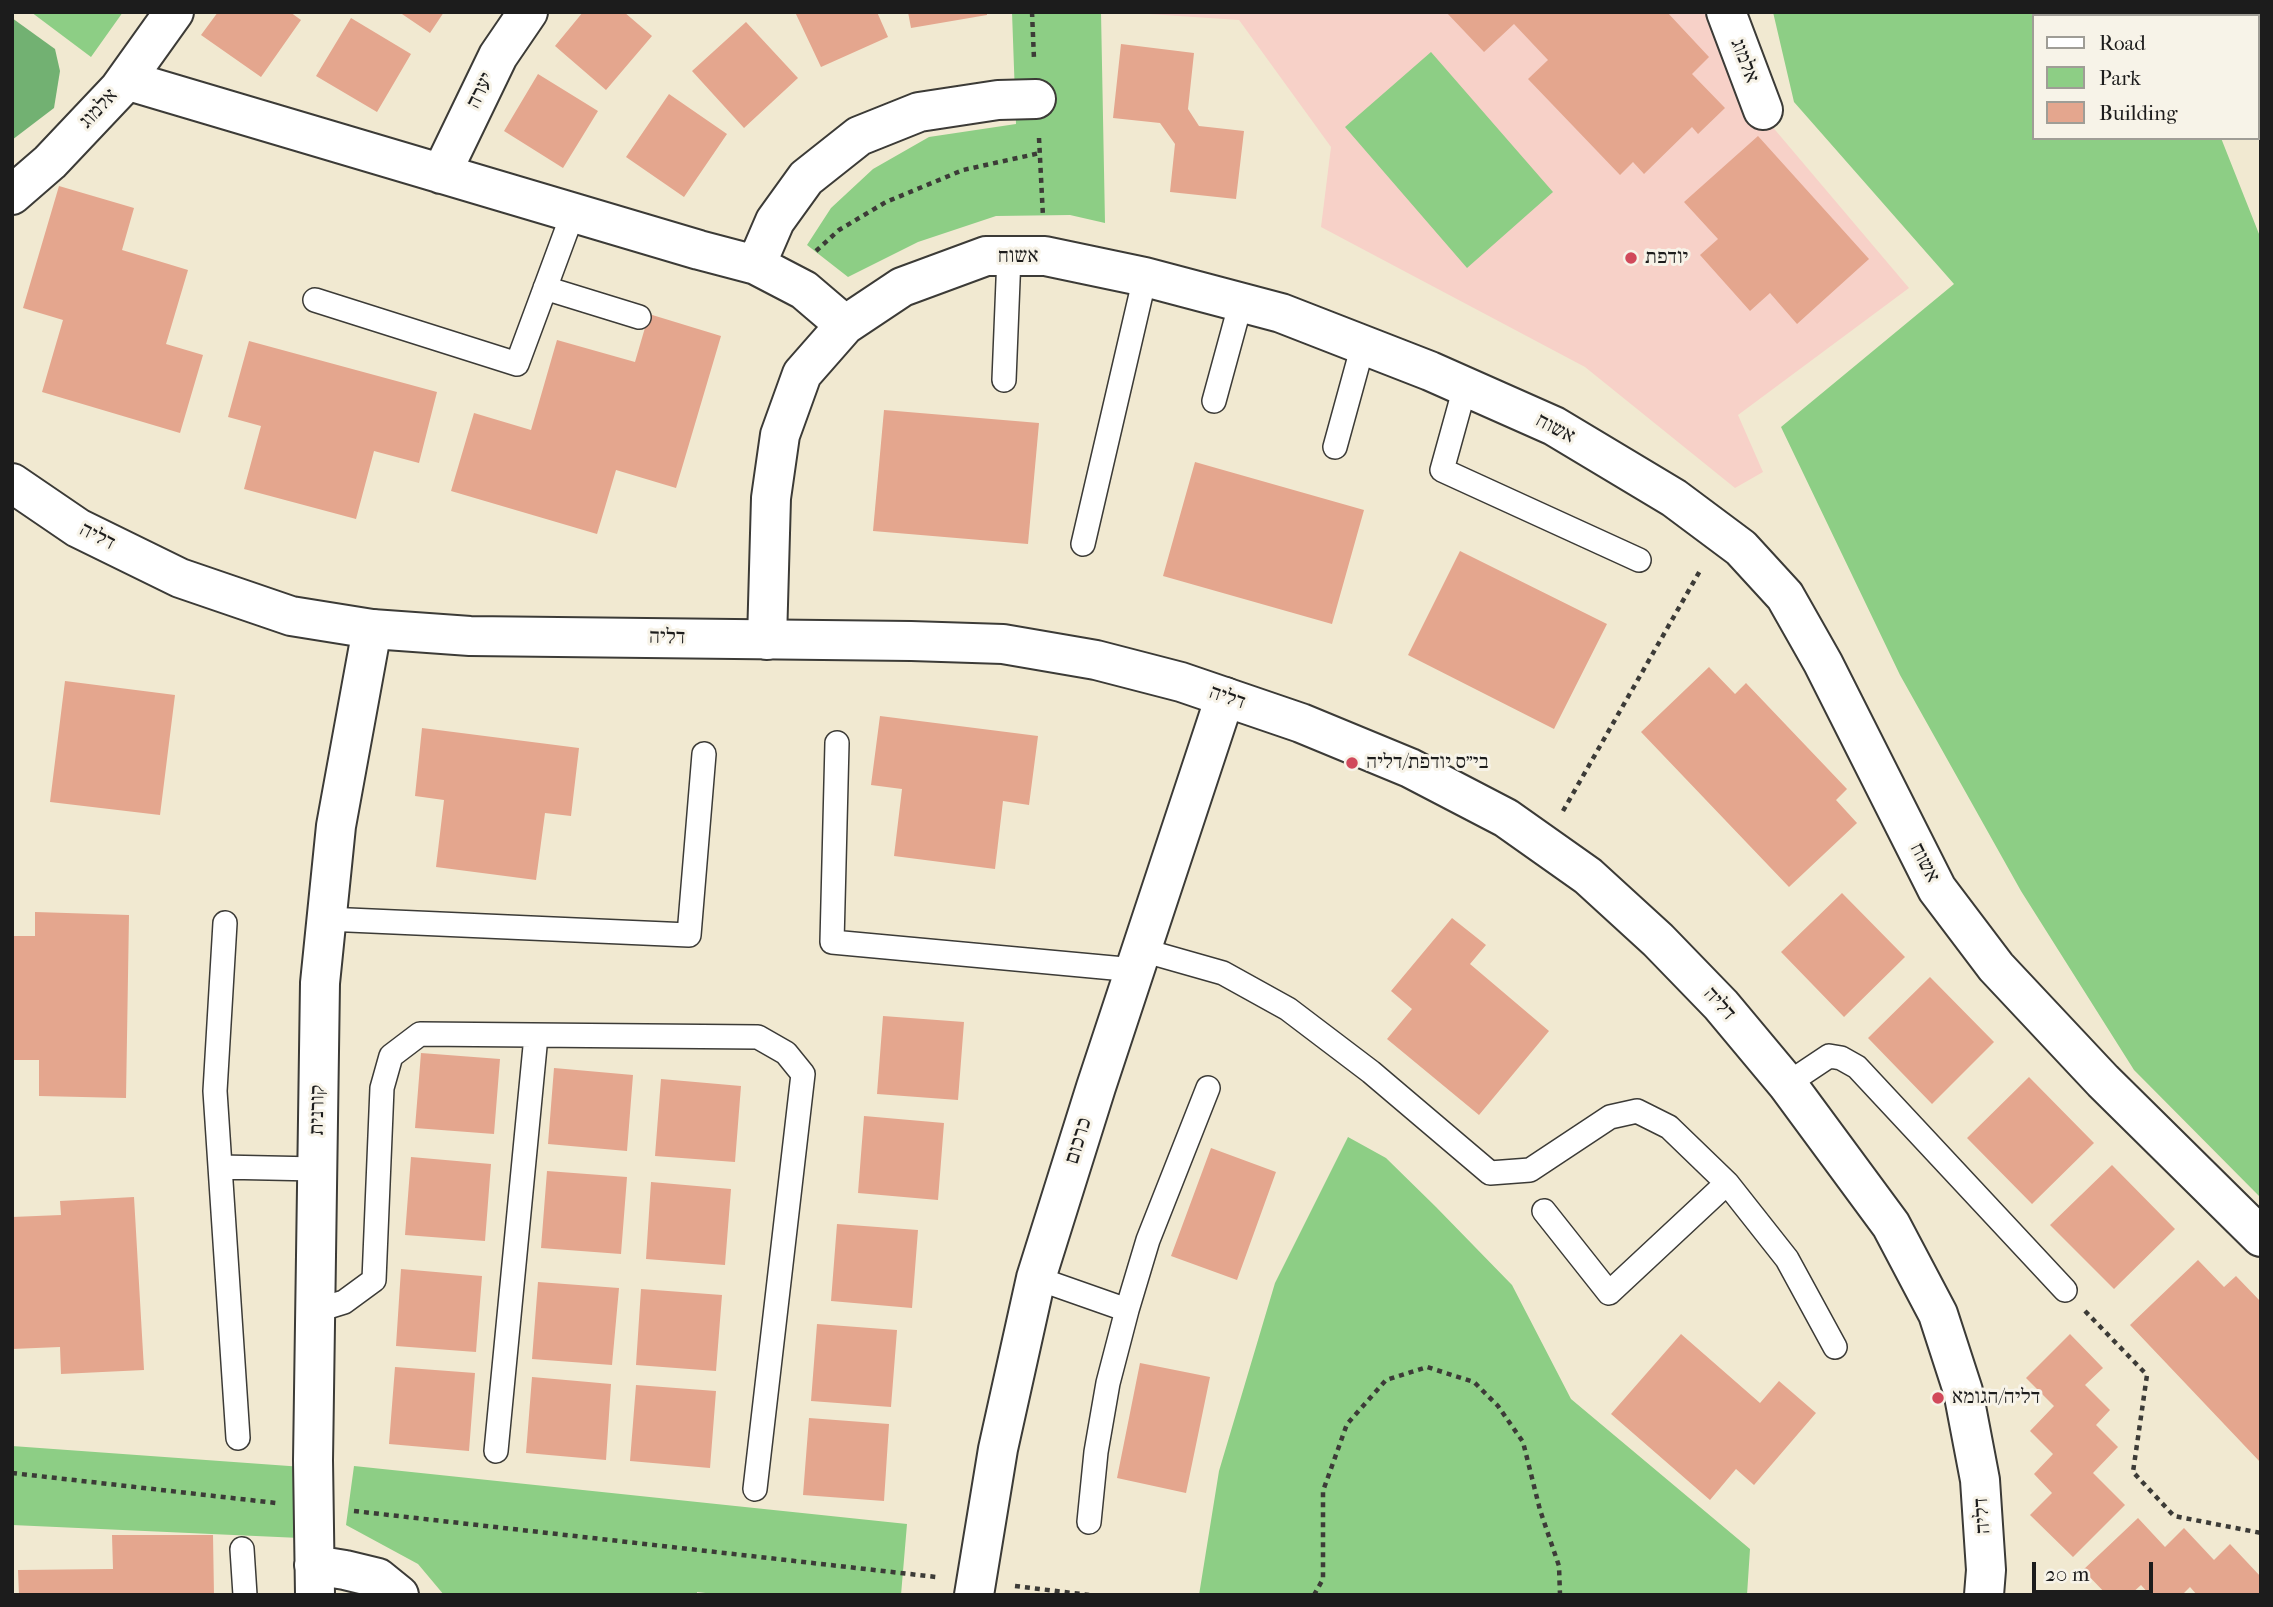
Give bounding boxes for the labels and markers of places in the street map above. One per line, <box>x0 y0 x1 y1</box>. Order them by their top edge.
place label: יודפת <box>1645 245 1688 271</box>
marker: יודפת <box>1623 250 1639 266</box>
place label: בי״ס יודפת/דליה <box>1366 750 1489 776</box>
marker: בי״ס יודפת/דליה <box>1344 755 1360 771</box>
place label: דליה/הגומא <box>1952 1385 2040 1411</box>
marker: דליה/הגומא <box>1930 1390 1946 1406</box>

